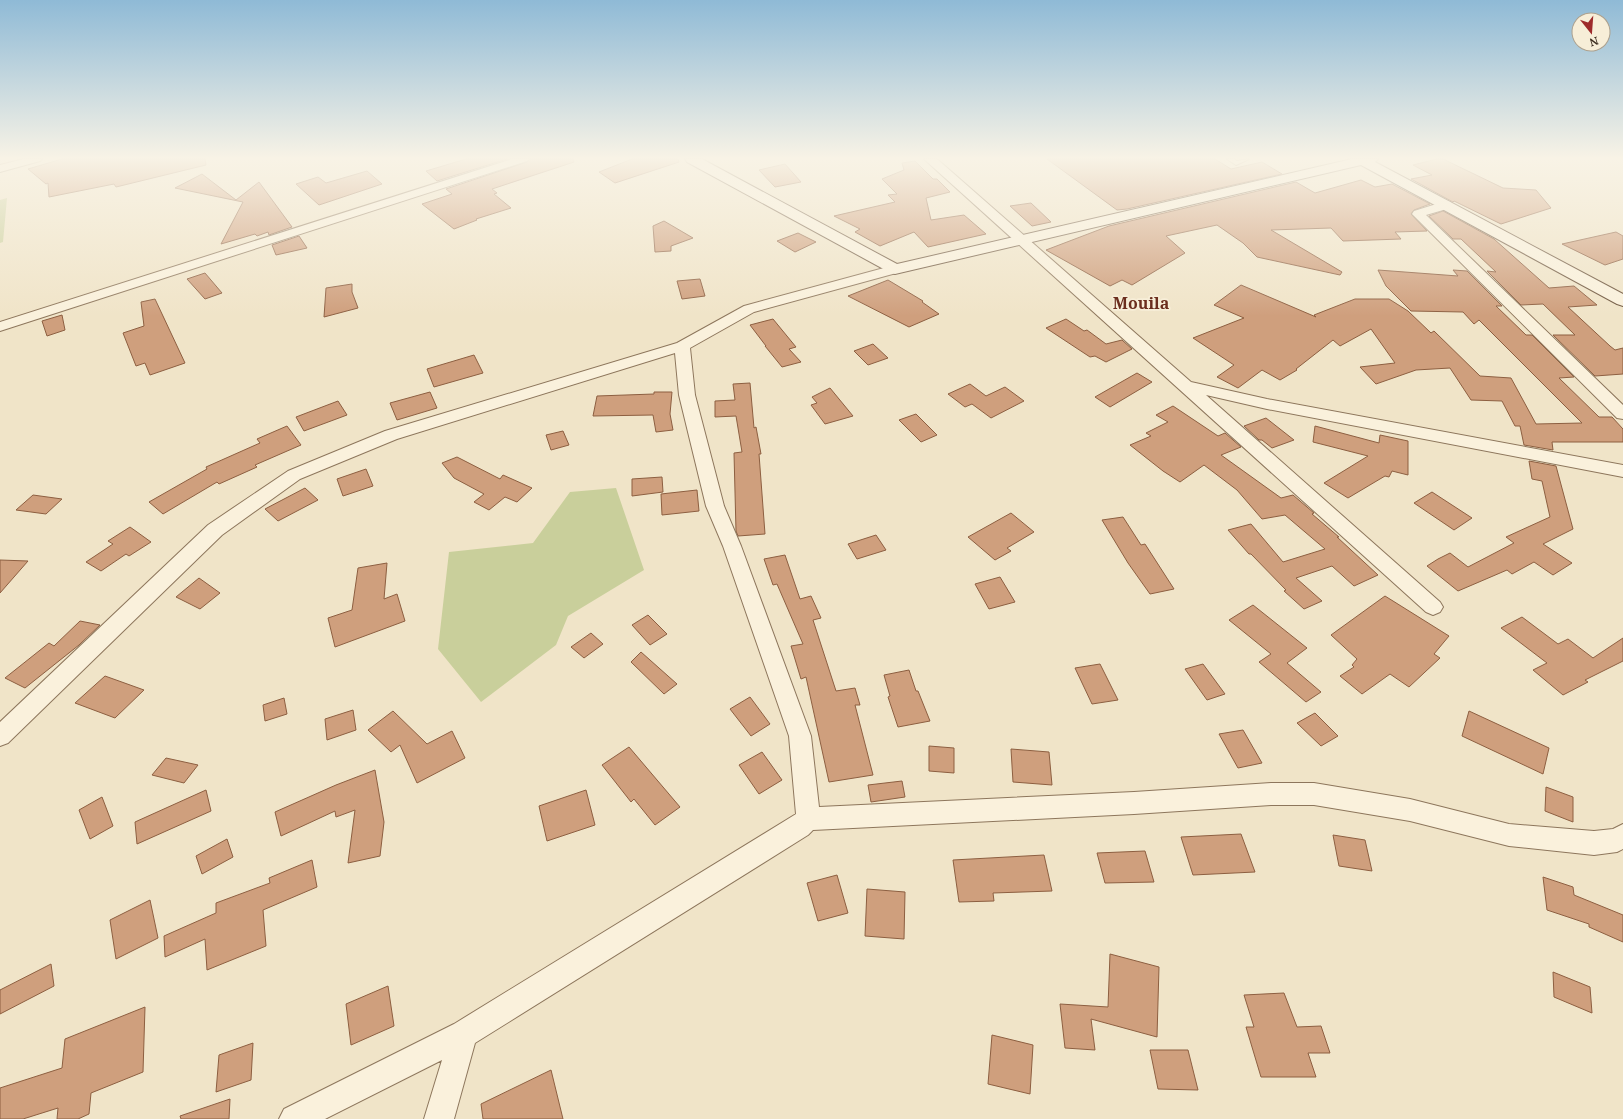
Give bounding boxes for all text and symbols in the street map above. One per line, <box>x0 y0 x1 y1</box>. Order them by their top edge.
north arrow <box>1571 12 1611 52</box>
text: N <box>1587 34 1600 51</box>
district label: Mouila <box>1113 292 1170 314</box>

